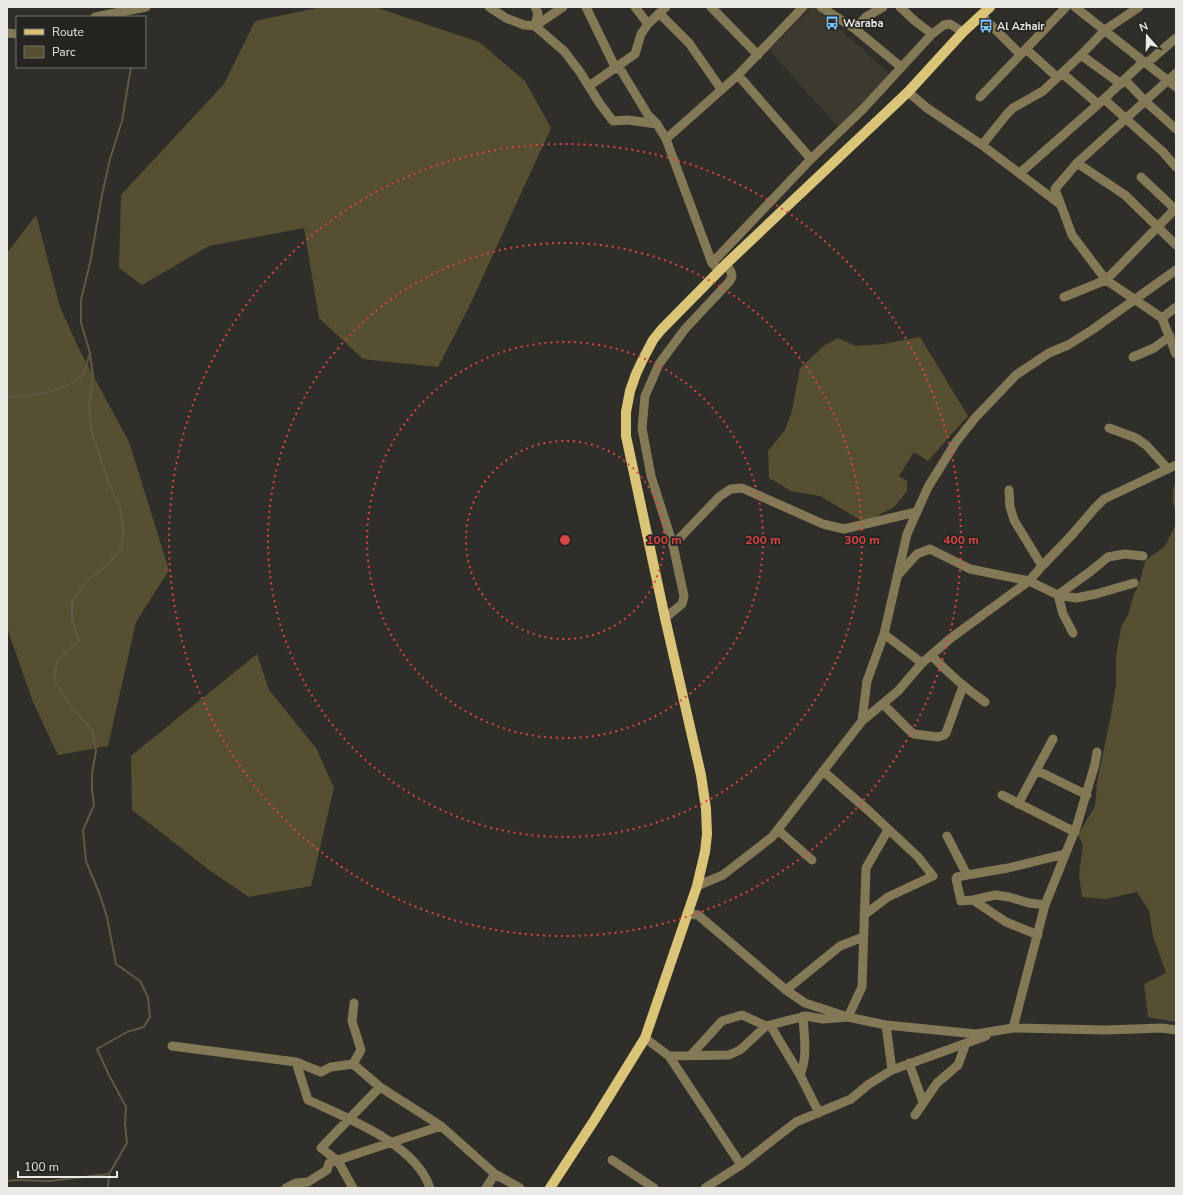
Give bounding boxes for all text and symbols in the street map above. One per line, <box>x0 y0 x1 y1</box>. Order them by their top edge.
bus stop icon: Waraba <box>824 15 840 31</box>
legend <box>16 16 146 68</box>
place label: Waraba <box>843 16 884 31</box>
north arrow <box>1127 16 1167 56</box>
bus stop icon: Al Azhair <box>978 18 994 34</box>
place label: Al Azhair <box>997 19 1045 34</box>
text: N <box>1137 19 1150 36</box>
text: Route <box>52 24 84 40</box>
text: Parc <box>52 44 76 60</box>
text: 100 m <box>646 532 682 548</box>
text: 200 m <box>745 532 781 548</box>
text: 300 m <box>844 532 880 548</box>
text: 400 m <box>943 532 979 548</box>
centre of rings <box>558 533 572 547</box>
scale bar <box>18 1153 117 1179</box>
text: 100 m <box>24 1159 59 1175</box>

